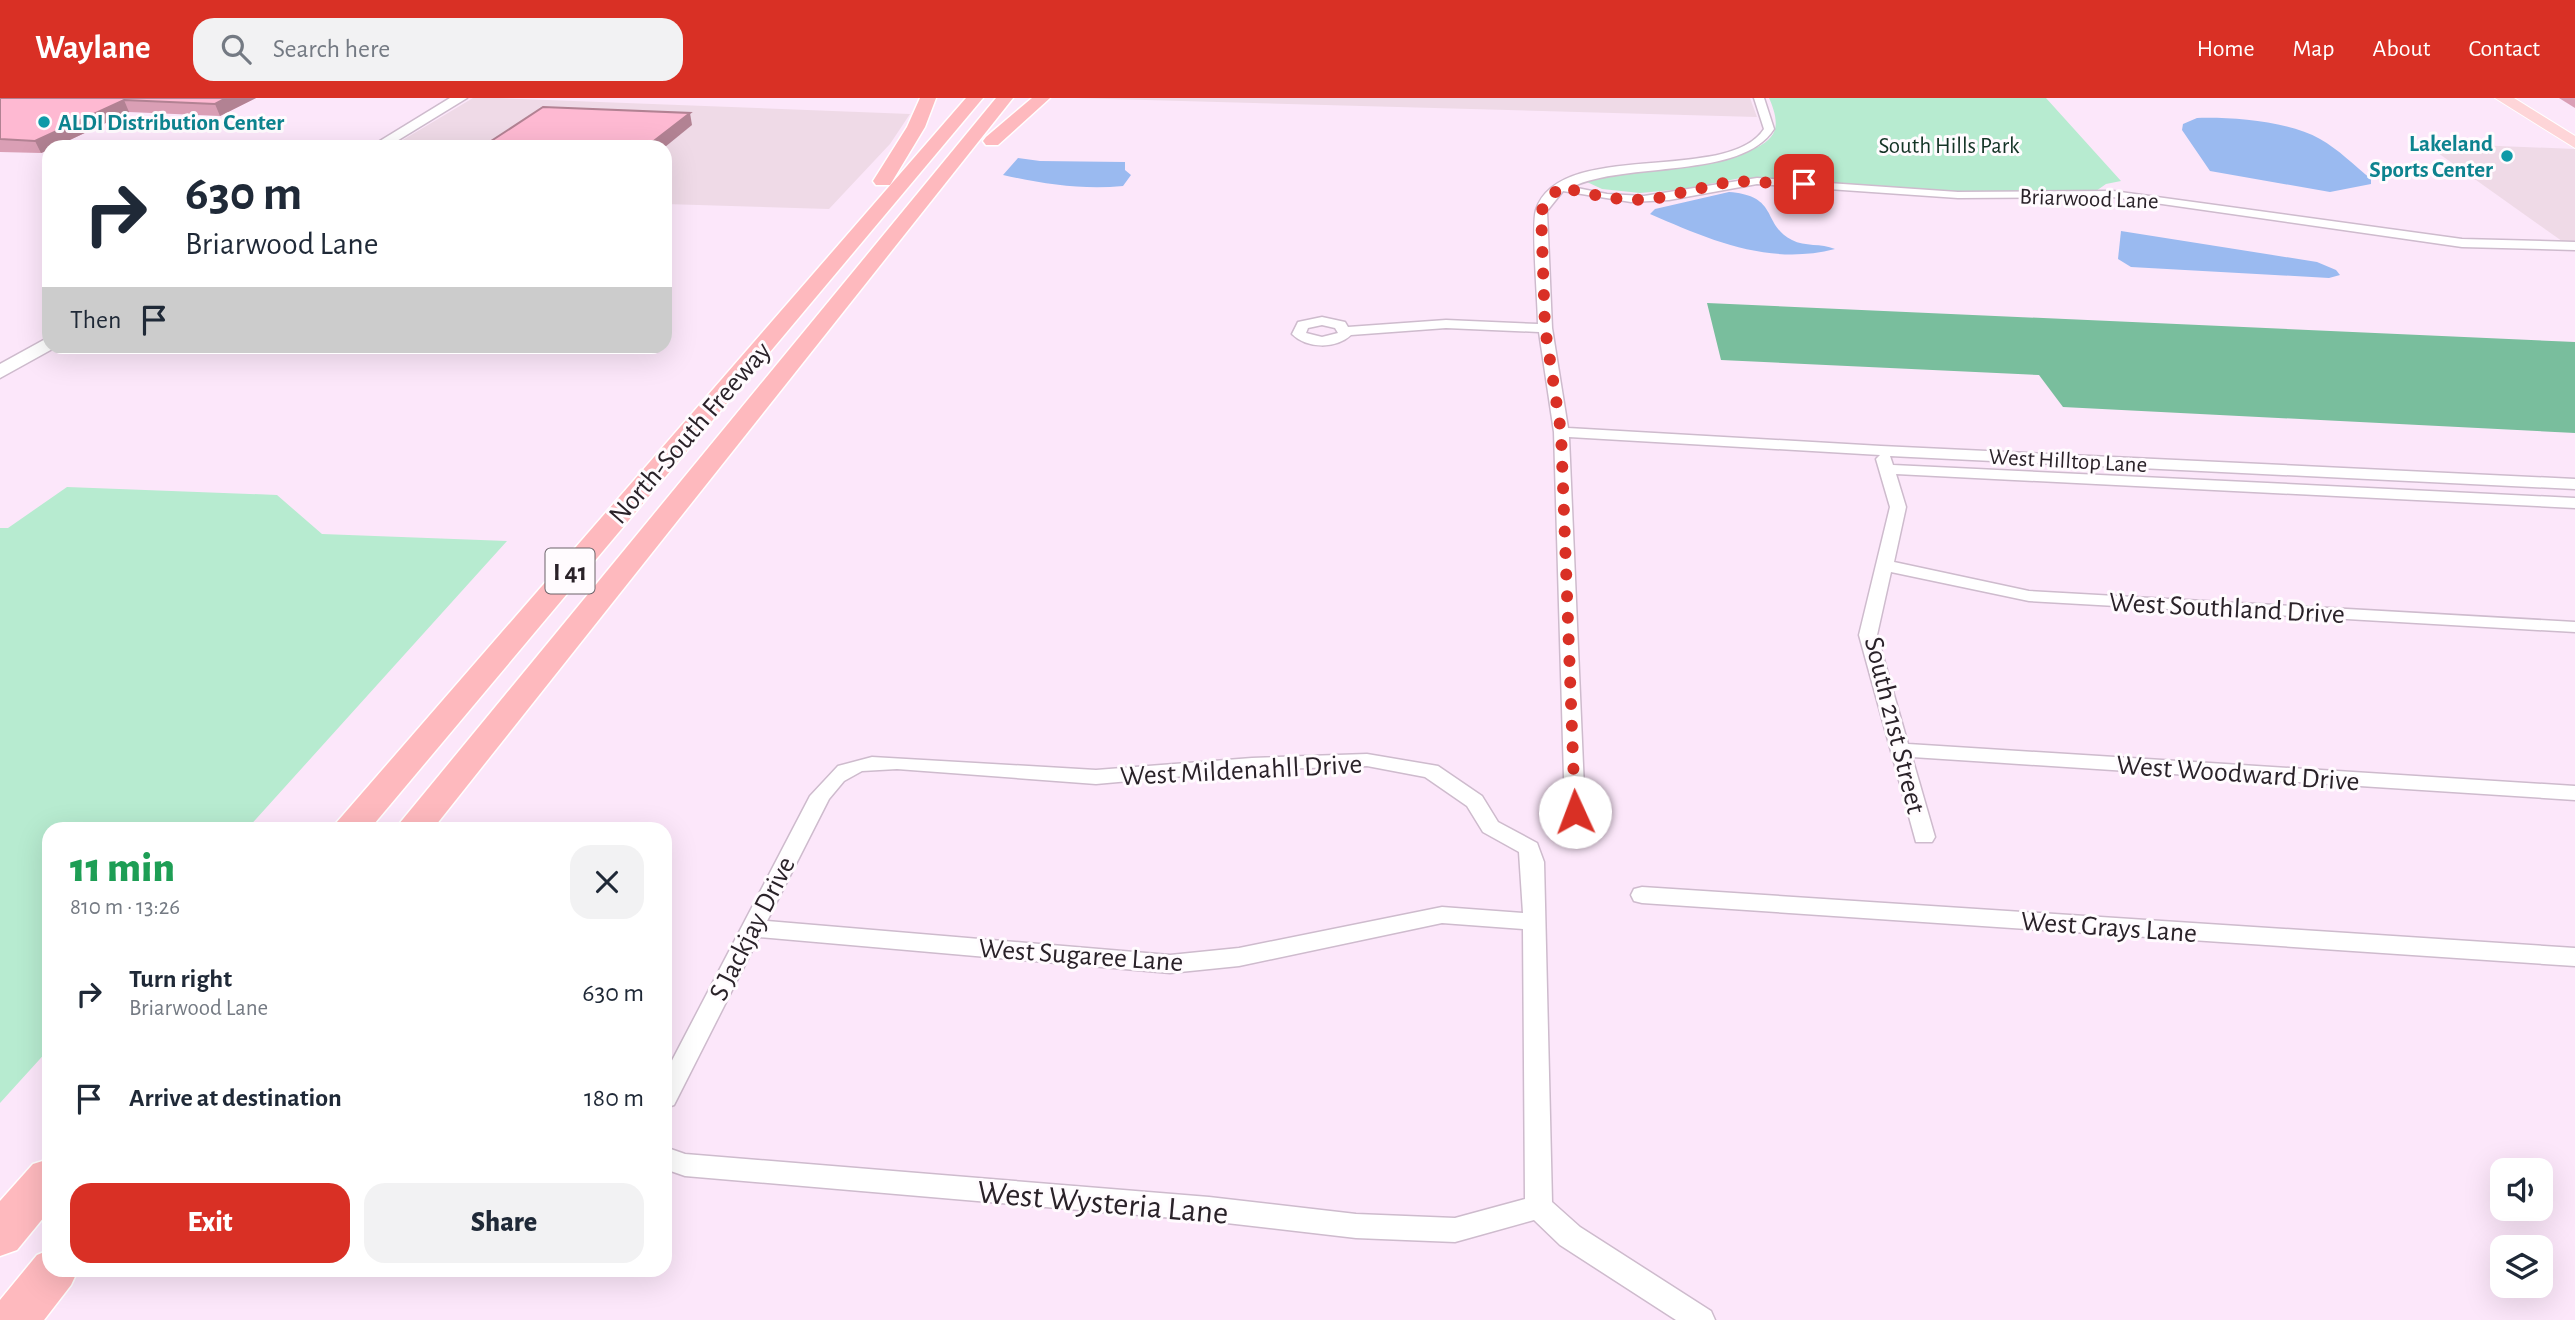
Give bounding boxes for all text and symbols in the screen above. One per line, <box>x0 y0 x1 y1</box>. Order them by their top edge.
search box <box>193 18 683 81</box>
icon: search <box>217 30 255 68</box>
text: Waylane <box>35 32 151 65</box>
text: Search here <box>273 36 390 62</box>
text: Home <box>2197 37 2255 61</box>
text: Map <box>2293 37 2335 61</box>
text: About <box>2373 37 2430 61</box>
text: Contact <box>2468 37 2540 61</box>
place label: ALDI Distribution Center <box>58 112 284 135</box>
marker: ALDI Distribution Center <box>36 114 52 130</box>
place label: Lakeland Sports Center <box>2369 133 2493 182</box>
park label: South Hills Park <box>1878 135 2020 158</box>
marker: Lakeland Sports Center <box>2499 148 2515 164</box>
pin <box>1774 154 1834 214</box>
icon: arrive <box>1785 165 1823 203</box>
icon: right <box>70 168 161 259</box>
text: 630 m <box>185 170 302 219</box>
street label: Briarwood Lane <box>2019 186 2159 213</box>
text: Briarwood Lane <box>185 228 379 260</box>
icon: arrive <box>135 301 173 339</box>
text: Then <box>70 307 121 333</box>
street label: North-South Freeway <box>604 337 777 530</box>
street label: West Hilltop Lane <box>1988 446 2148 477</box>
road number: I 41 <box>546 548 594 593</box>
street label: West Southland Drive <box>2108 589 2346 629</box>
street label: South 21st Street <box>1859 634 1930 817</box>
street label: West Mildenahll Drive <box>1119 751 1363 791</box>
street label: West Woodward Drive <box>2115 752 2360 796</box>
position arrow <box>1538 775 1612 849</box>
button: close <box>570 845 644 919</box>
text: 11 min <box>70 847 175 889</box>
street label: S Jackjay Drive <box>705 853 801 1005</box>
text: 810 m · 13:26 <box>70 896 180 919</box>
street label: West Grays Lane <box>2020 908 2198 948</box>
street label: West Sugaree Lane <box>978 935 1184 977</box>
text: Turn right <box>129 966 232 992</box>
icon: right <box>70 975 108 1013</box>
text: 630 m <box>582 980 644 1006</box>
text: Briarwood Lane <box>129 997 268 1020</box>
icon: arrive <box>70 1080 108 1118</box>
text: Arrive at destination <box>129 1085 342 1111</box>
text: 180 m <box>584 1085 644 1111</box>
map controls <box>2490 1158 2553 1298</box>
button: sound <box>2490 1158 2553 1221</box>
street label: West Wysteria Lane <box>976 1176 1230 1231</box>
button: Exit <box>70 1183 350 1263</box>
button: Share <box>364 1183 644 1263</box>
button: layers <box>2490 1235 2553 1298</box>

